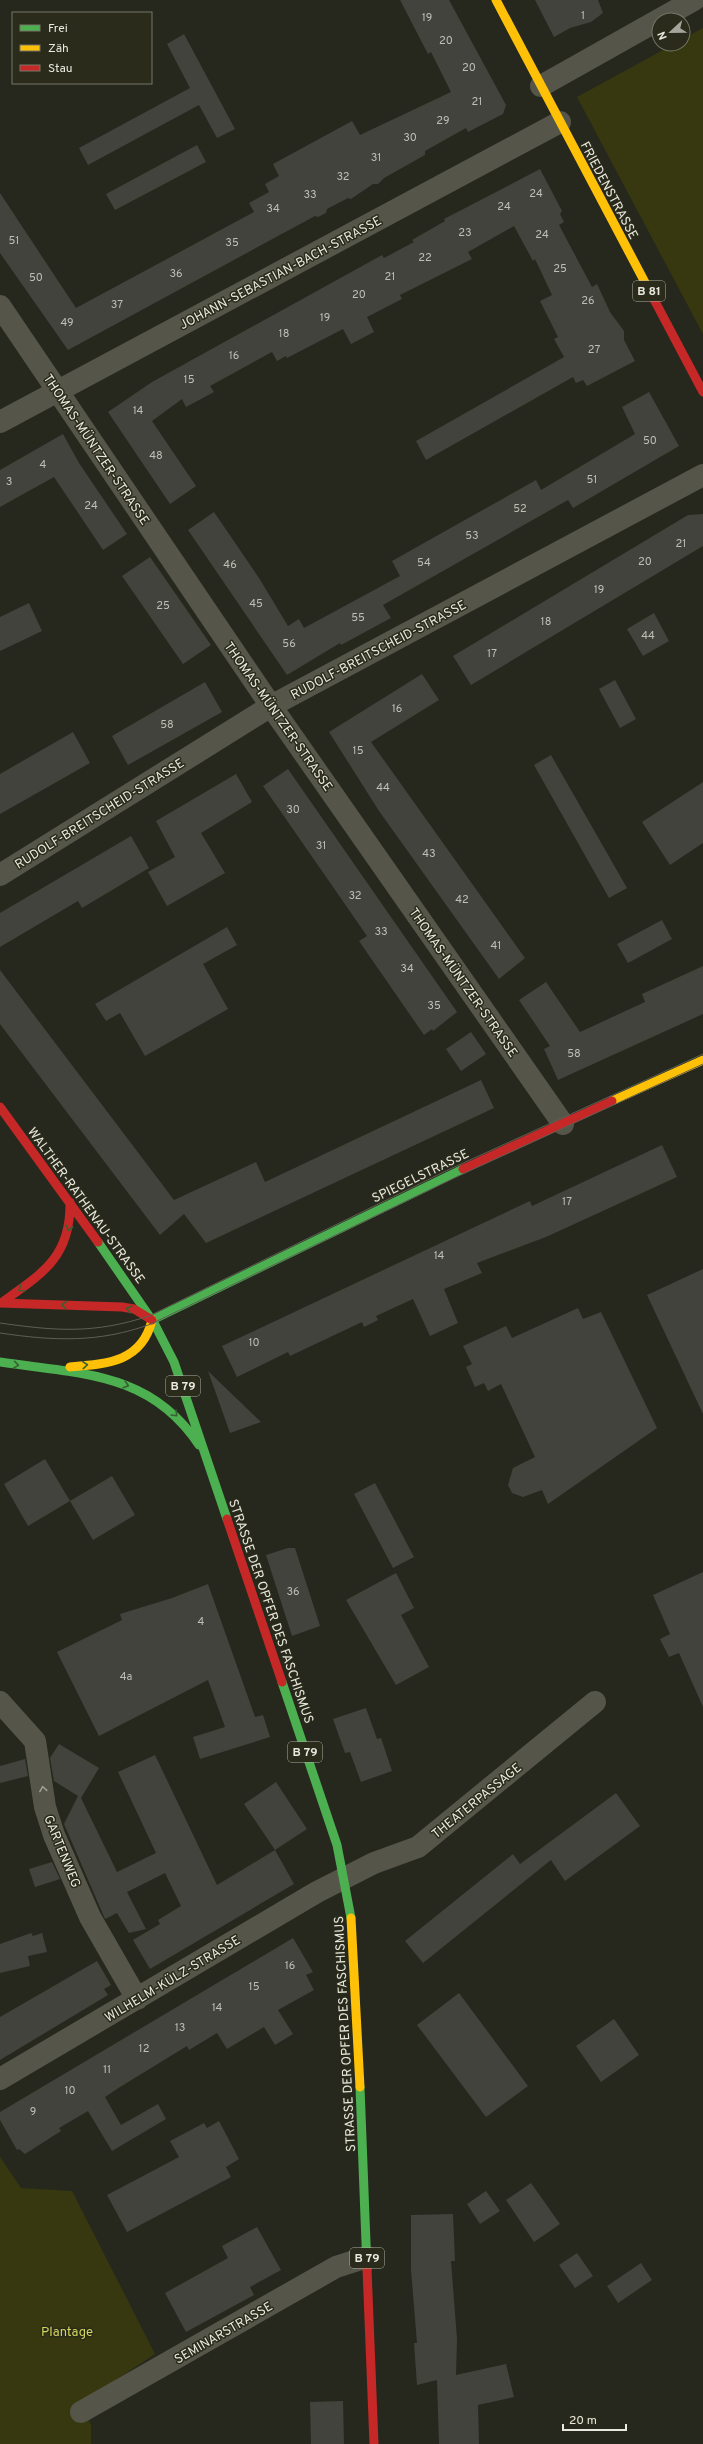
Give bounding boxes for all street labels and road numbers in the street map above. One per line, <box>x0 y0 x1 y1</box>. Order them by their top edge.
street label: FRIEDENSTRASSE <box>576 139 641 243</box>
street label: JOHANN-SEBASTIAN-BACH-STRASSE <box>177 213 385 334</box>
road number: B 81 <box>633 281 665 301</box>
street label: THOMAS-MÜNTZER-STRASSE <box>39 370 154 529</box>
street label: RUDOLF-BREITSCHEID-STRASSE <box>288 598 470 704</box>
street label: THOMAS-MÜNTZER-STRASSE <box>220 638 337 795</box>
street label: RUDOLF-BREITSCHEID-STRASSE <box>12 756 188 874</box>
street label: THOMAS-MÜNTZER-STRASSE <box>405 904 522 1061</box>
street label: WALTHER-RATHENAU-STRASSE <box>23 1125 148 1288</box>
street label: SPIEGELSTRASSE <box>370 1146 472 1207</box>
road number: B 79 <box>166 1376 200 1396</box>
street label: STRASSE DER OPFER DES FASCHISMUS <box>224 1497 316 1726</box>
road number: B 79 <box>288 1742 322 1762</box>
street label: THEATERPASSAGE <box>429 1760 526 1843</box>
street label: GARTENWEG <box>39 1813 83 1890</box>
street label: STRASSE DER OPFER DES FASCHISMUS <box>332 1916 360 2152</box>
street label: WILHELM-KÜLZ-STRASSE <box>101 1931 244 2027</box>
road number: B 79 <box>350 2248 384 2268</box>
street label: SEMINARSTRASSE <box>172 2299 276 2368</box>

